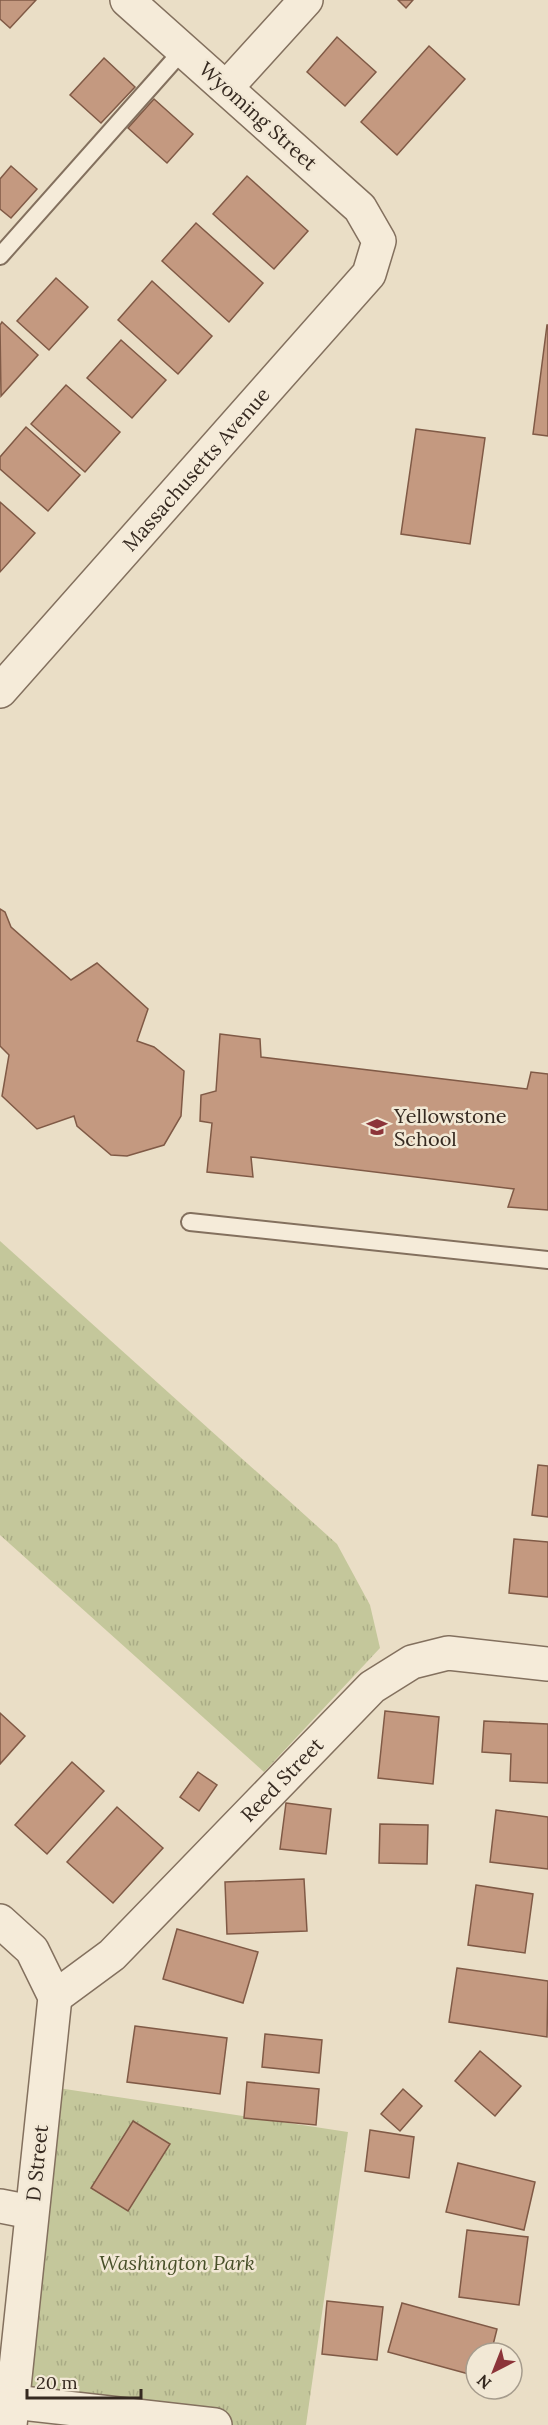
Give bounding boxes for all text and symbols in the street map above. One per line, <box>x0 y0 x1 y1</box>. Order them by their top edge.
street label: Wyoming Street <box>194 56 323 175</box>
street label: Massachusetts Avenue <box>117 382 275 556</box>
place label: Yellowstone School <box>393 1103 507 1151</box>
school or university icon: Yellowstone School <box>365 1115 389 1139</box>
street label: Reed Street <box>235 1732 328 1827</box>
street label: D Street <box>20 2123 53 2202</box>
park label: Washington Park <box>99 2250 255 2275</box>
north arrow <box>464 2341 524 2401</box>
scale bar <box>27 2362 141 2400</box>
text: 20 m <box>36 2371 78 2394</box>
text: N <box>473 2371 495 2394</box>

